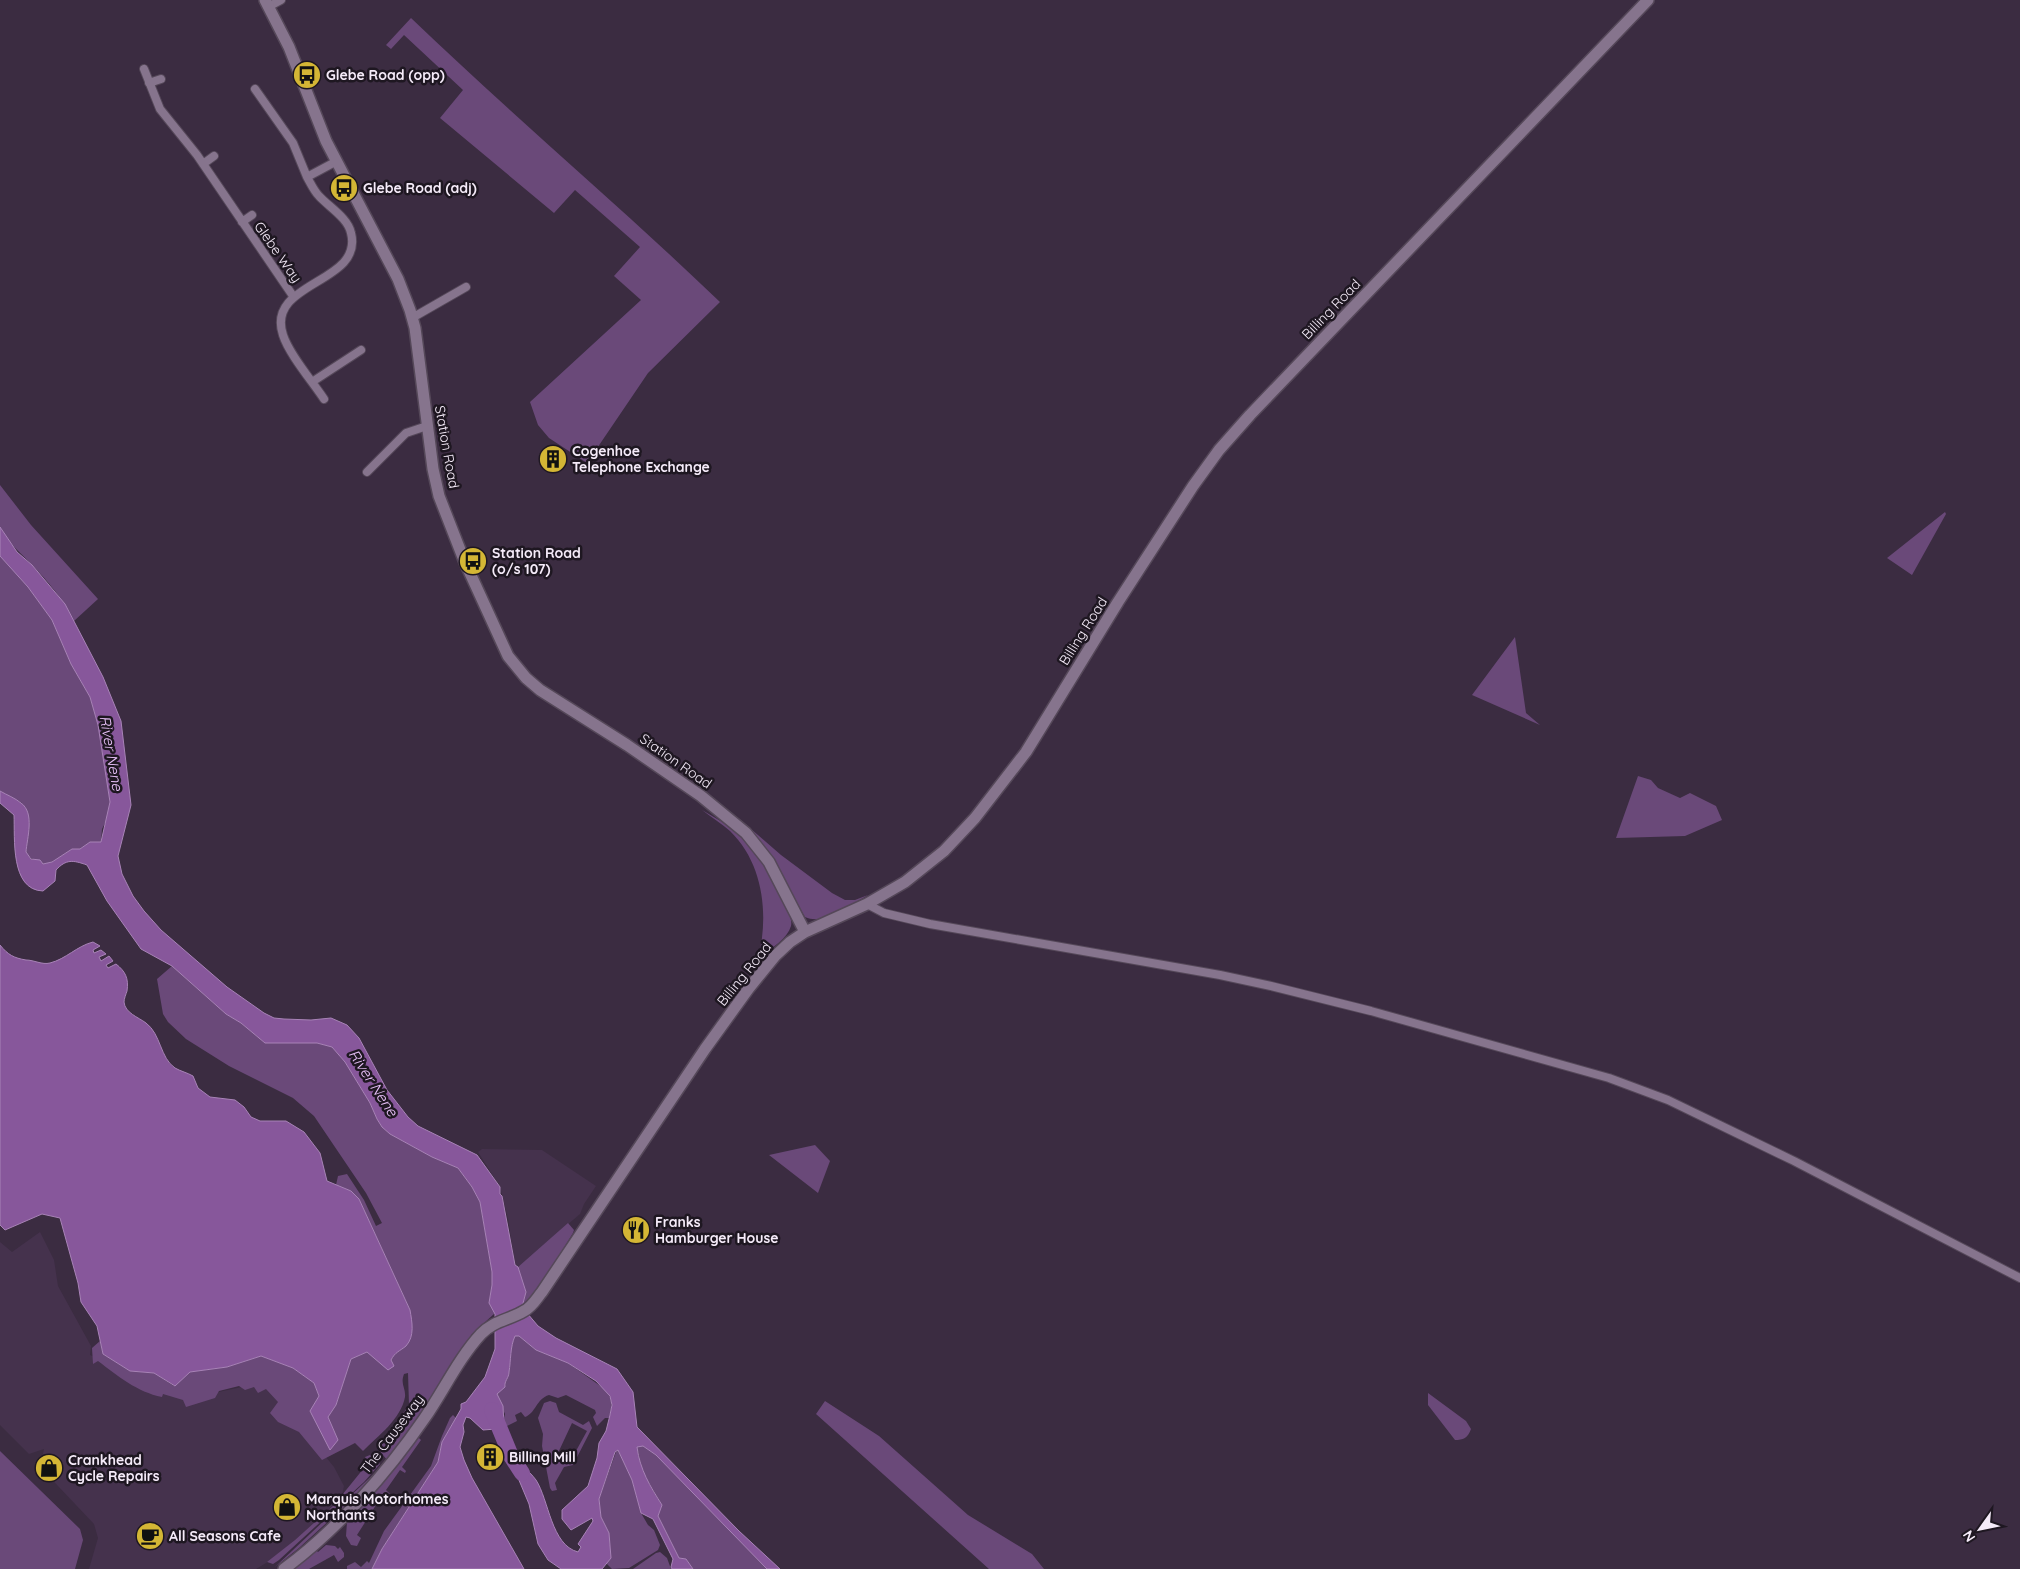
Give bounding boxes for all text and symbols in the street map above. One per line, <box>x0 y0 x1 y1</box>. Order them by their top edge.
bus stop icon: Glebe Road (opp) <box>292 60 322 90</box>
place label: Glebe Road (opp) <box>326 66 445 84</box>
bus stop icon: Glebe Road (adj) <box>329 173 359 203</box>
place label: Glebe Road (adj) <box>363 179 477 197</box>
street label: Glebe Way <box>250 218 306 286</box>
street label: Billing Road <box>1298 275 1364 343</box>
street label: Station Road <box>431 404 463 490</box>
place label: Cogenhoe Telephone Exchange <box>572 442 710 476</box>
building icon: Cogenhoe Telephone Exchange <box>538 444 568 474</box>
place label: Station Road (o/s 107) <box>492 544 581 578</box>
bus stop icon: Station Road (o/s 107) <box>458 546 488 576</box>
street label: Billing Road <box>1055 594 1111 668</box>
water label: River Nene <box>96 714 128 793</box>
street label: Station Road <box>636 730 716 792</box>
street label: Billing Road <box>713 938 775 1010</box>
water label: River Nene <box>345 1046 402 1120</box>
place label: Franks Hamburger House <box>655 1213 779 1247</box>
restaurant icon: Franks Hamburger House <box>621 1215 651 1245</box>
street label: The Causeway <box>356 1391 428 1477</box>
building icon: Billing Mill <box>475 1442 505 1472</box>
place label: Billing Mill <box>509 1448 576 1466</box>
place label: Crankhead Cycle Repairs <box>68 1451 160 1485</box>
shop icon: Crankhead Cycle Repairs <box>34 1453 64 1483</box>
place label: Marquis Motorhomes Northants <box>306 1490 449 1524</box>
shop icon: Marquis Motorhomes Northants <box>272 1492 302 1522</box>
north arrow <box>1955 1504 2005 1554</box>
cafe icon: All Seasons Cafe <box>135 1521 165 1551</box>
place label: All Seasons Cafe <box>169 1527 281 1545</box>
text: N <box>1959 1527 1979 1545</box>

